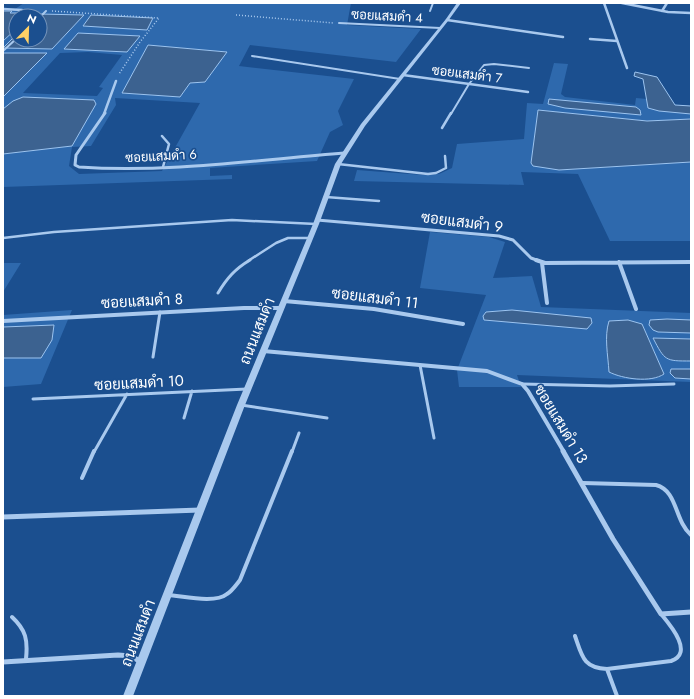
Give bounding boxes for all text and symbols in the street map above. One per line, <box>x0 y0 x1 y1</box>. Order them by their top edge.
street label: ซอยแสมดำ 4 <box>351 5 424 27</box>
north arrow <box>8 8 48 48</box>
text: N <box>25 10 39 28</box>
street label: ซอยแสมดำ 7 <box>431 60 503 88</box>
street label: ซอยแสมดำ 6 <box>125 145 197 167</box>
street label: ซอยแสมดำ 9 <box>420 206 504 238</box>
street label: ซอยแสมดำ 11 <box>330 282 420 314</box>
street label: ซอยแสมดำ 8 <box>100 288 184 314</box>
street label: ถนนแสมดำ <box>234 294 280 368</box>
street label: ซอยแสมดำ 10 <box>94 370 184 396</box>
street label: ซอยแสมดำ 13 <box>529 380 593 468</box>
street label: ถนนแสมดำ <box>115 596 161 670</box>

